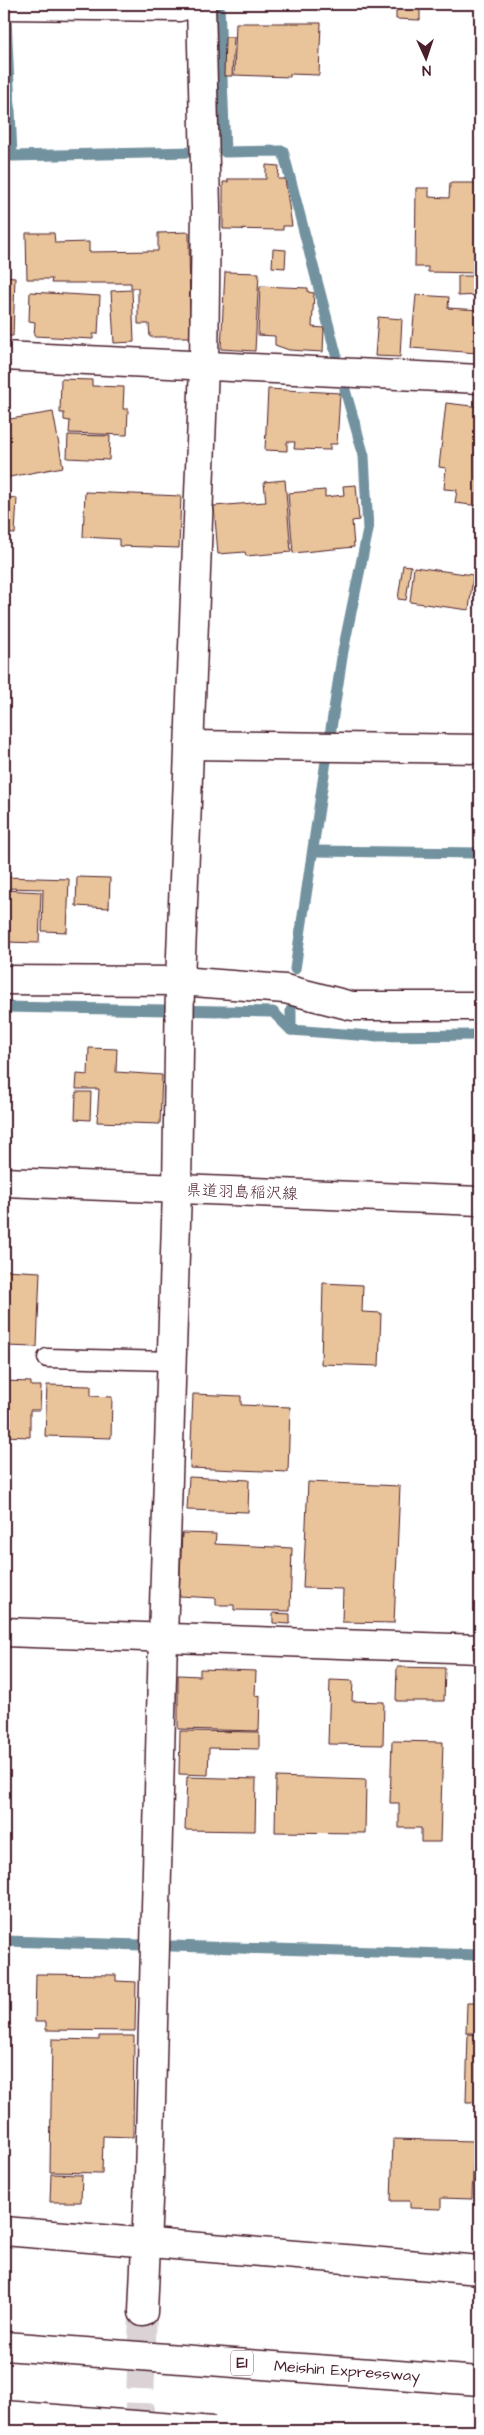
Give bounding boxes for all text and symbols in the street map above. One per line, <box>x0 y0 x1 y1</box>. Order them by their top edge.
north arrow <box>402 32 452 82</box>
text: N <box>422 60 432 80</box>
street label: 県道羽島稲沢線 <box>186 1179 298 1205</box>
road number: E1 <box>231 2350 253 2376</box>
street label: Meishin Expressway <box>273 2355 421 2388</box>

